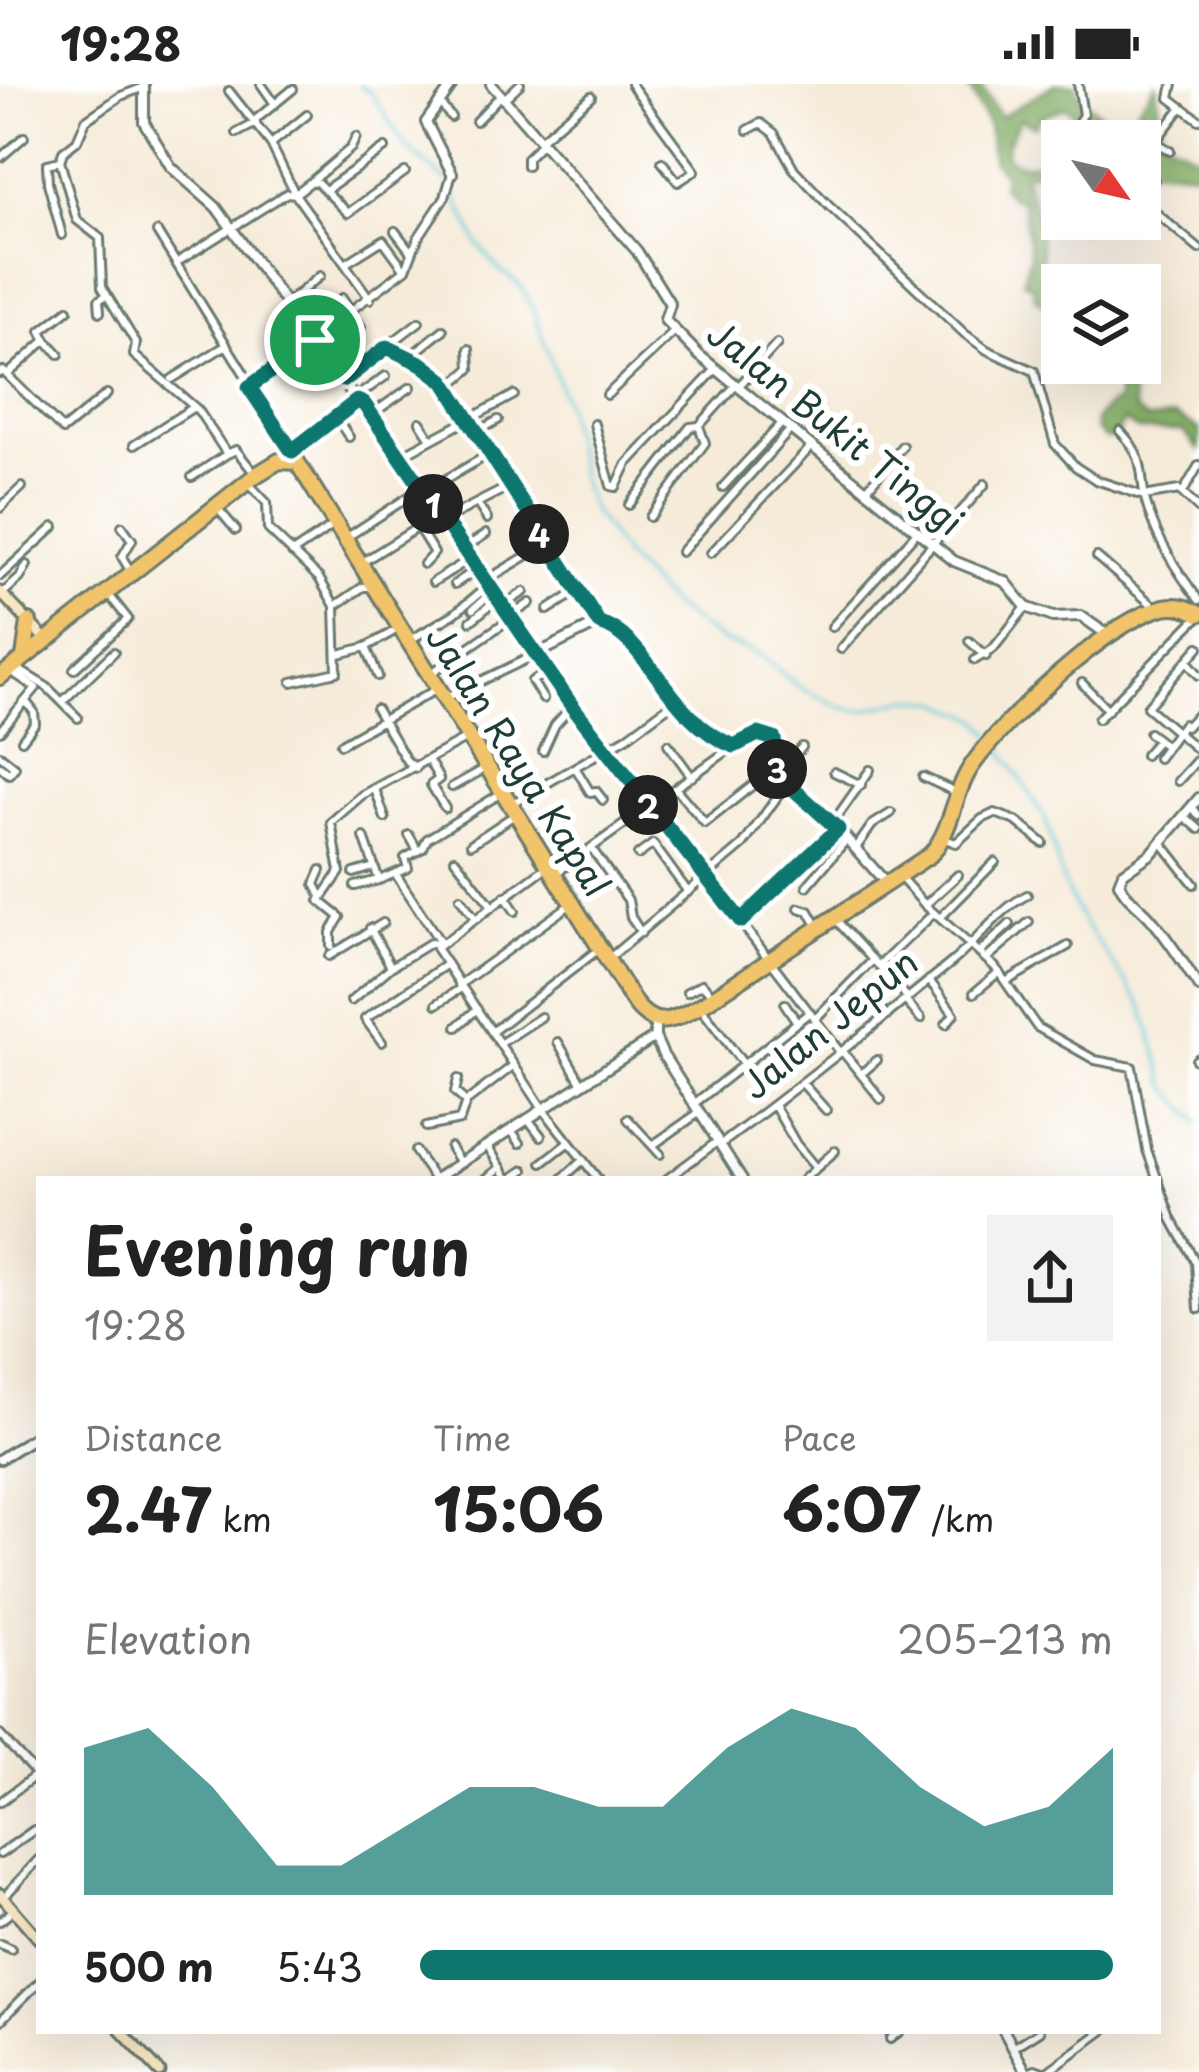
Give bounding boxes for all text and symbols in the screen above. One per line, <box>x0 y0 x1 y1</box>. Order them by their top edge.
text: 19:28 <box>60 8 181 76</box>
north arrow <box>1041 120 1161 240</box>
map controls <box>1041 120 1161 384</box>
button: layers <box>1041 264 1161 384</box>
pin <box>264 289 366 391</box>
street label: Jalan Bukit Tinggi <box>696 306 976 547</box>
icon: arrive <box>282 307 348 373</box>
pin: 1 <box>403 474 463 534</box>
text: 1 <box>425 479 441 529</box>
pin: 4 <box>509 504 569 564</box>
text: 4 <box>528 509 550 559</box>
street label: Jalan Raya Kapal <box>414 613 625 906</box>
pin: 3 <box>747 739 807 799</box>
text: 3 <box>766 744 788 794</box>
pin: 2 <box>618 775 678 835</box>
text: 2 <box>636 780 660 830</box>
street label: Jalan Jepun <box>729 934 929 1111</box>
text: Evening run <box>84 1199 470 1298</box>
button: share <box>987 1215 1113 1341</box>
text: 19:28 <box>84 1294 187 1353</box>
text: Distance <box>84 1412 222 1462</box>
text: Time <box>433 1412 511 1462</box>
text: Pace <box>782 1412 856 1462</box>
text: 2.47 <box>84 1462 211 1552</box>
text: 15:06 <box>433 1462 604 1552</box>
text: 6:07 <box>782 1462 920 1552</box>
text: km <box>211 1493 272 1543</box>
text: /km <box>920 1493 994 1543</box>
text: Elevation <box>84 1608 252 1667</box>
text: 205–213 m <box>897 1608 1113 1667</box>
text: 500 m <box>84 1936 214 1995</box>
text: 5:43 <box>276 1936 363 1995</box>

